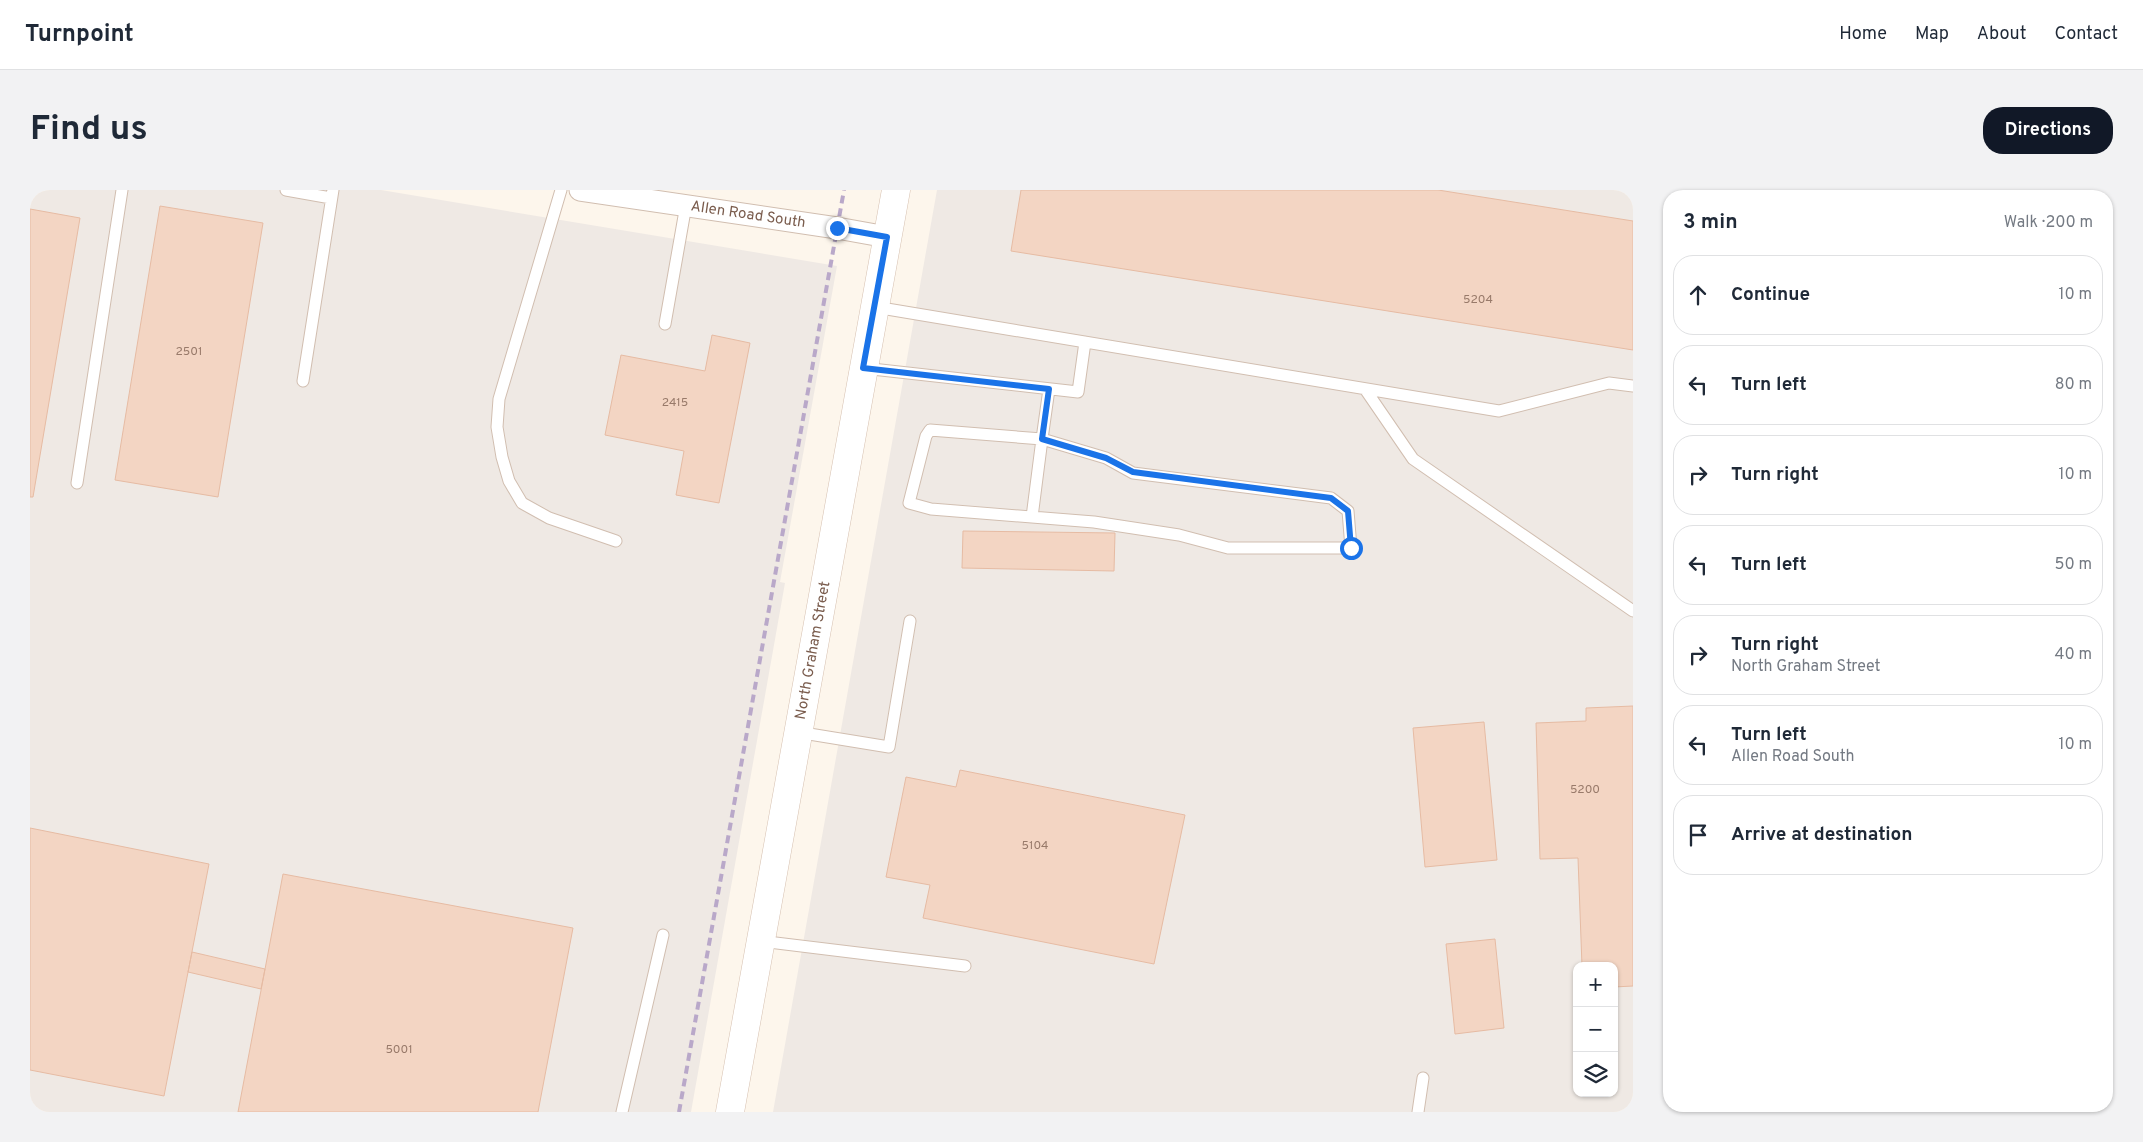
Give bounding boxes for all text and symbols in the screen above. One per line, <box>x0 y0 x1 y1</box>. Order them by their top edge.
text: Turnpoint <box>25 20 134 50</box>
text: Home <box>1839 23 1887 46</box>
text: Map <box>1915 23 1949 46</box>
text: About <box>1977 23 2026 46</box>
text: Contact <box>2054 23 2118 46</box>
button: Directions <box>1983 107 2113 154</box>
text: Find us <box>30 108 148 152</box>
street label: Allen Road South <box>689 197 807 233</box>
text: 3 min <box>1683 209 1738 236</box>
text: Walk · 200 m <box>2004 213 2093 233</box>
route end <box>826 217 849 240</box>
icon: ahead <box>1684 281 1712 309</box>
text: Continue <box>1731 283 1810 307</box>
text: 10 m <box>2058 285 2092 305</box>
house number: 5204 <box>1463 292 1493 308</box>
house number: 2501 <box>176 344 202 360</box>
icon: left <box>1684 371 1712 399</box>
text: Turn left <box>1731 373 1807 397</box>
text: 80 m <box>2055 375 2092 395</box>
house number: 2415 <box>662 395 688 411</box>
icon: right <box>1684 461 1712 489</box>
text: Turn right <box>1731 463 1819 487</box>
text: 10 m <box>2058 465 2092 485</box>
route start <box>1340 537 1363 560</box>
icon: left <box>1684 551 1712 579</box>
text: Turn left <box>1731 553 1807 577</box>
text: 50 m <box>2055 555 2092 575</box>
street label: North Graham Street <box>791 580 835 721</box>
text: Turn right <box>1731 633 1819 657</box>
icon: right <box>1684 641 1712 669</box>
text: 40 m <box>2054 645 2092 665</box>
text: North Graham Street <box>1731 657 1881 677</box>
text: Turn left <box>1731 723 1807 747</box>
icon: left <box>1684 731 1712 759</box>
text: 10 m <box>2058 735 2092 755</box>
text: Allen Road South <box>1731 747 1855 767</box>
house number: 5200 <box>1570 782 1600 798</box>
icon: arrive <box>1684 821 1712 849</box>
text: Arrive at destination <box>1731 823 1912 847</box>
house number: 5104 <box>1021 838 1049 854</box>
map controls <box>1573 962 1618 1097</box>
button: + <box>1573 962 1618 1007</box>
button: − <box>1573 1007 1618 1052</box>
house number: 5001 <box>385 1042 413 1058</box>
button: layers <box>1573 1052 1618 1097</box>

